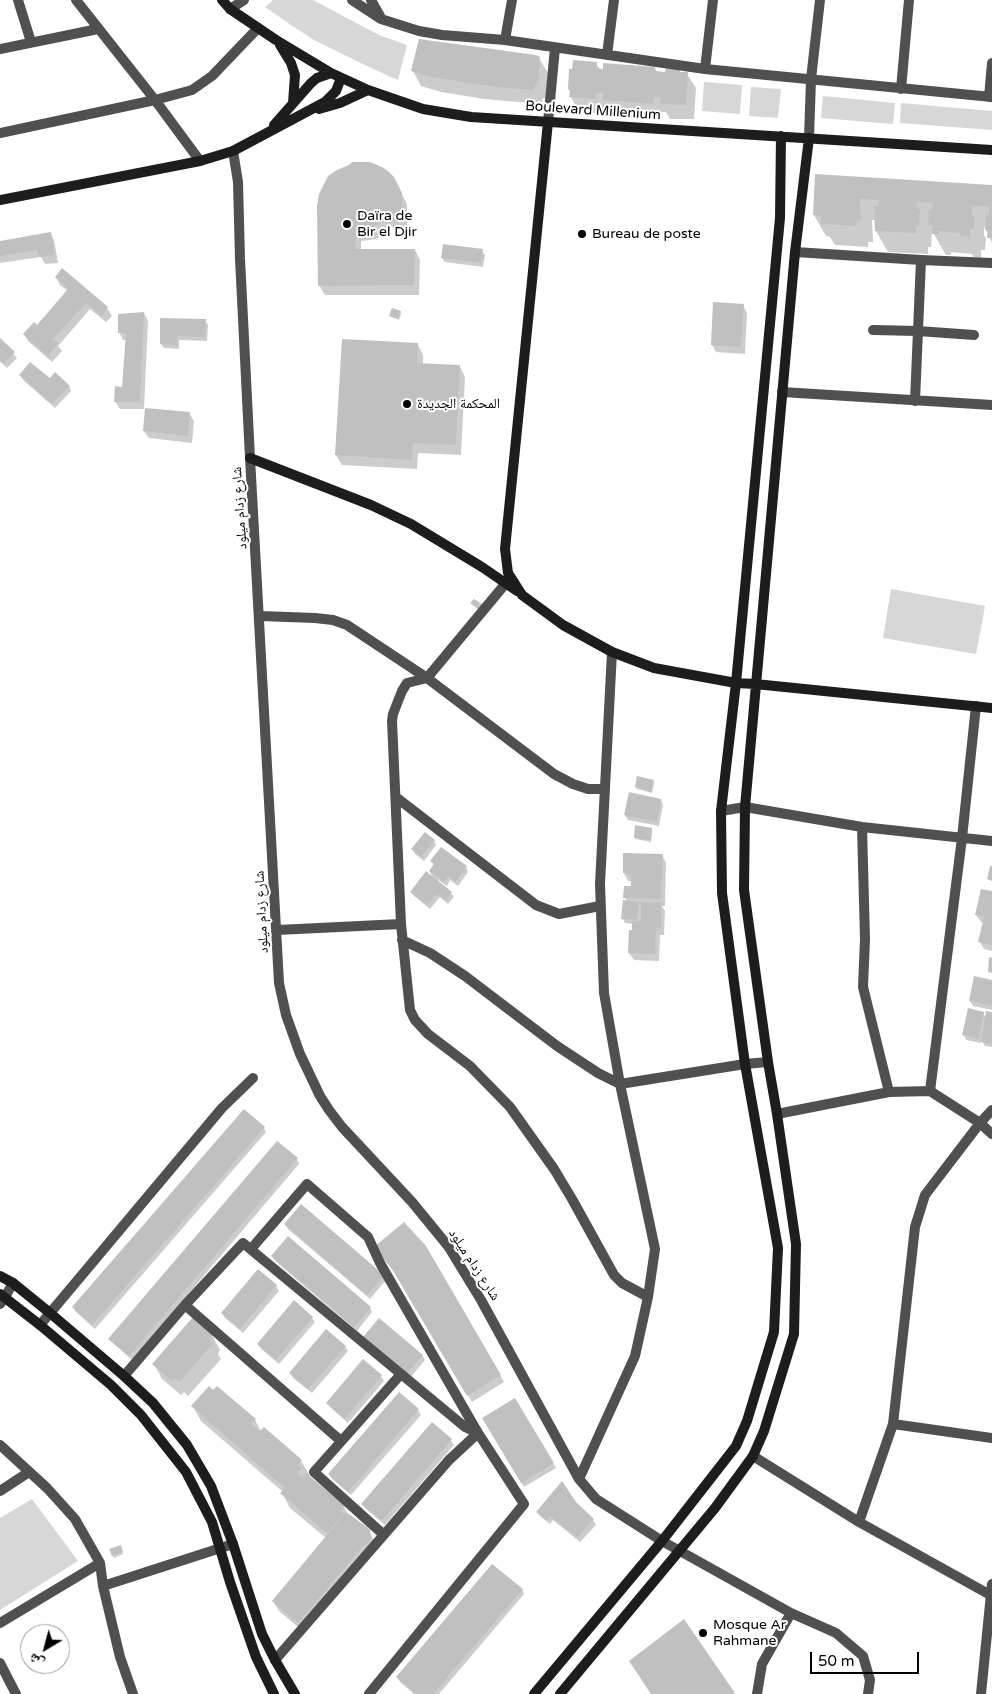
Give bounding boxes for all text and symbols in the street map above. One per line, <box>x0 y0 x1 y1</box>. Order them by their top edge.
street label: Boulevard Millenium <box>525 98 661 124</box>
place label: Daïra de Bir el Djir <box>357 208 417 240</box>
marker: Daïra de Bir el Djir <box>341 218 353 230</box>
place label: Bureau de poste <box>592 226 701 242</box>
marker: Bureau de poste <box>576 228 588 240</box>
place label: المحكمة الجديدة <box>417 396 500 412</box>
marker: المحكمة الجديدة <box>401 398 413 410</box>
street label: شارع زدام ميلود <box>229 466 251 550</box>
street label: شارع زدام ميلود <box>251 870 273 954</box>
street label: شارع زدام ميلود <box>444 1226 504 1304</box>
place label: Mosque Ar Rahmane <box>713 1617 786 1650</box>
north arrow <box>20 1624 70 1674</box>
marker: Mosque Ar Rahmane <box>697 1627 709 1639</box>
scale bar <box>812 1642 921 1674</box>
text: ش <box>25 1649 47 1672</box>
text: 50 m <box>818 1652 855 1670</box>

